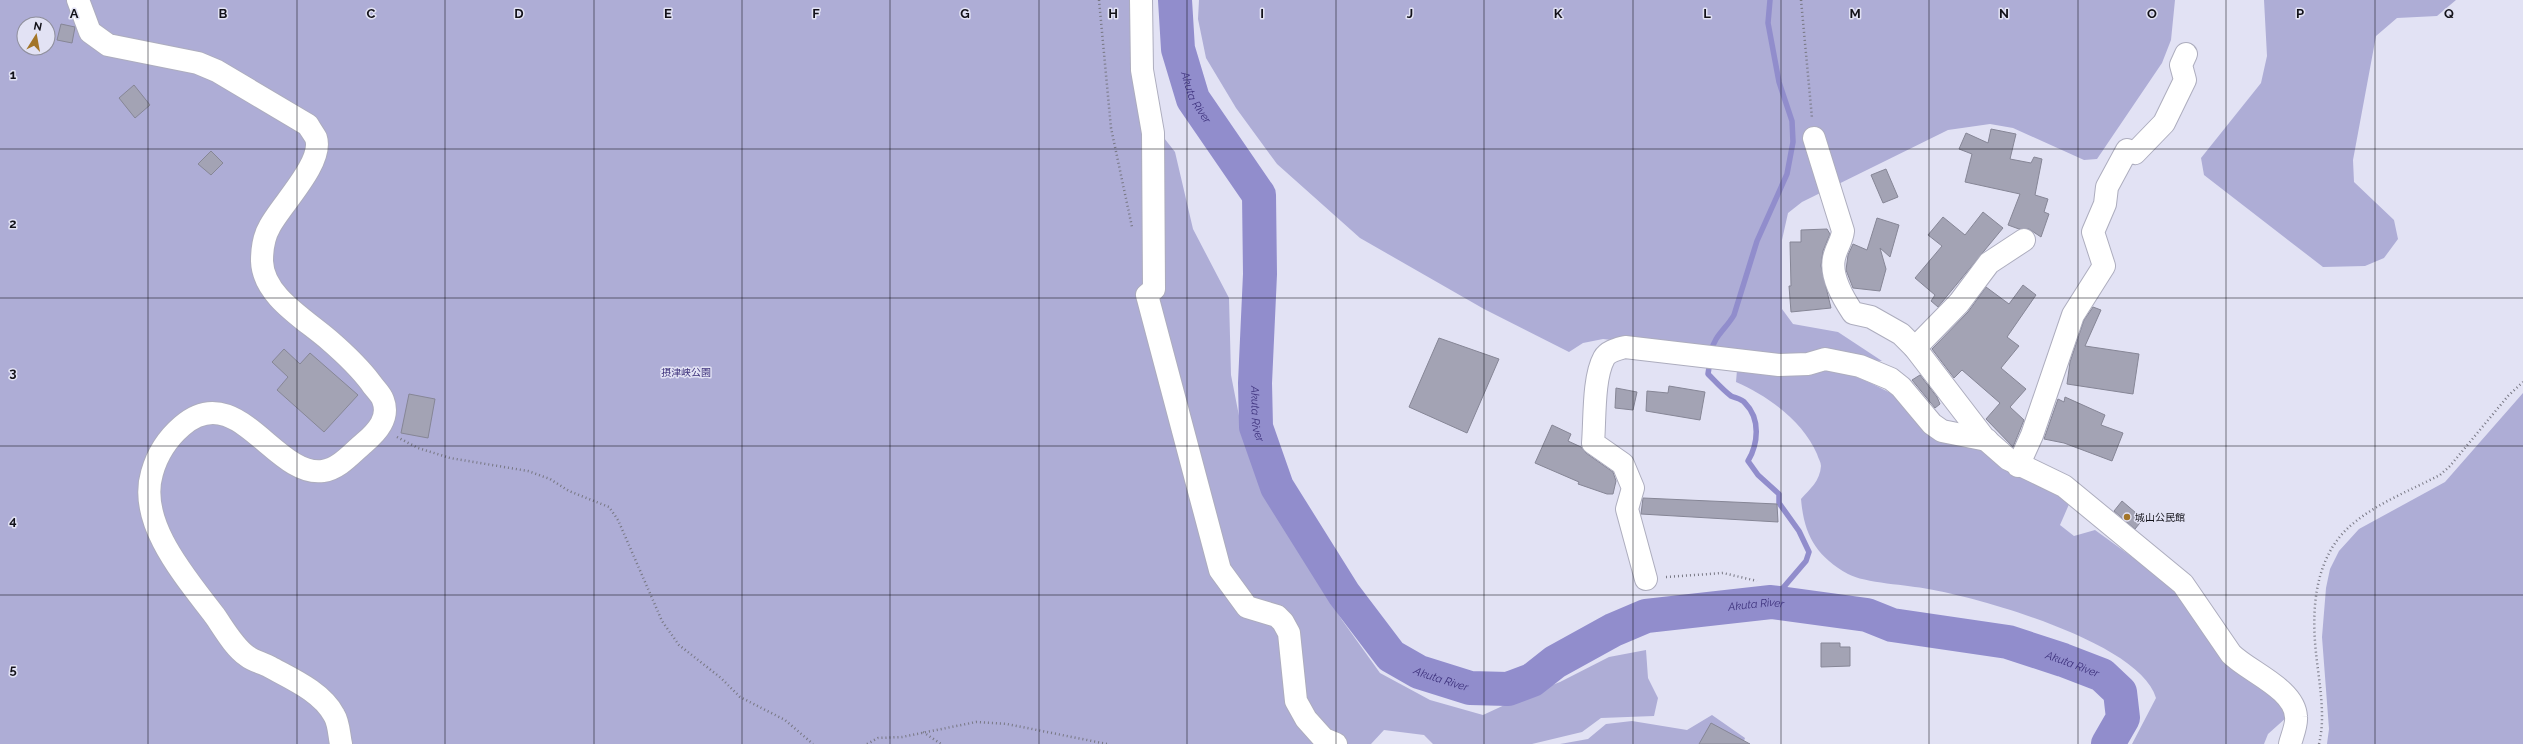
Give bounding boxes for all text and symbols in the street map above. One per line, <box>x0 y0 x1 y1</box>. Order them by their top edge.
text: A <box>70 6 79 21</box>
text: B <box>219 6 228 21</box>
text: C <box>367 6 376 21</box>
text: D <box>514 6 524 21</box>
text: E <box>664 6 672 21</box>
text: F <box>812 6 820 21</box>
text: G <box>960 6 970 21</box>
text: H <box>1108 6 1118 21</box>
text: I <box>1260 6 1264 21</box>
text: J <box>1407 6 1413 21</box>
text: K <box>1554 6 1563 21</box>
text: L <box>1703 6 1711 21</box>
text: M <box>1849 6 1861 21</box>
text: N <box>1999 6 2009 21</box>
text: O <box>2147 6 2157 21</box>
text: P <box>2296 6 2304 21</box>
text: Q <box>2444 6 2454 21</box>
north arrow <box>16 16 56 56</box>
text: N <box>32 19 43 34</box>
text: 1 <box>10 67 17 82</box>
water label: Akuta River <box>1178 69 1214 127</box>
text: 2 <box>9 216 17 231</box>
text: 3 <box>9 365 17 380</box>
park label: 摂津峡公園 <box>661 367 711 378</box>
water label: Akuta River <box>1248 385 1267 445</box>
marker: 城山公民館 <box>2122 512 2132 522</box>
place label: 城山公民館 <box>2135 512 2185 523</box>
text: 4 <box>9 513 17 528</box>
water label: Akuta River <box>1727 596 1786 614</box>
water label: Akuta River <box>2043 648 2102 681</box>
text: 5 <box>9 662 17 677</box>
water label: Akuta River <box>1410 664 1471 694</box>

